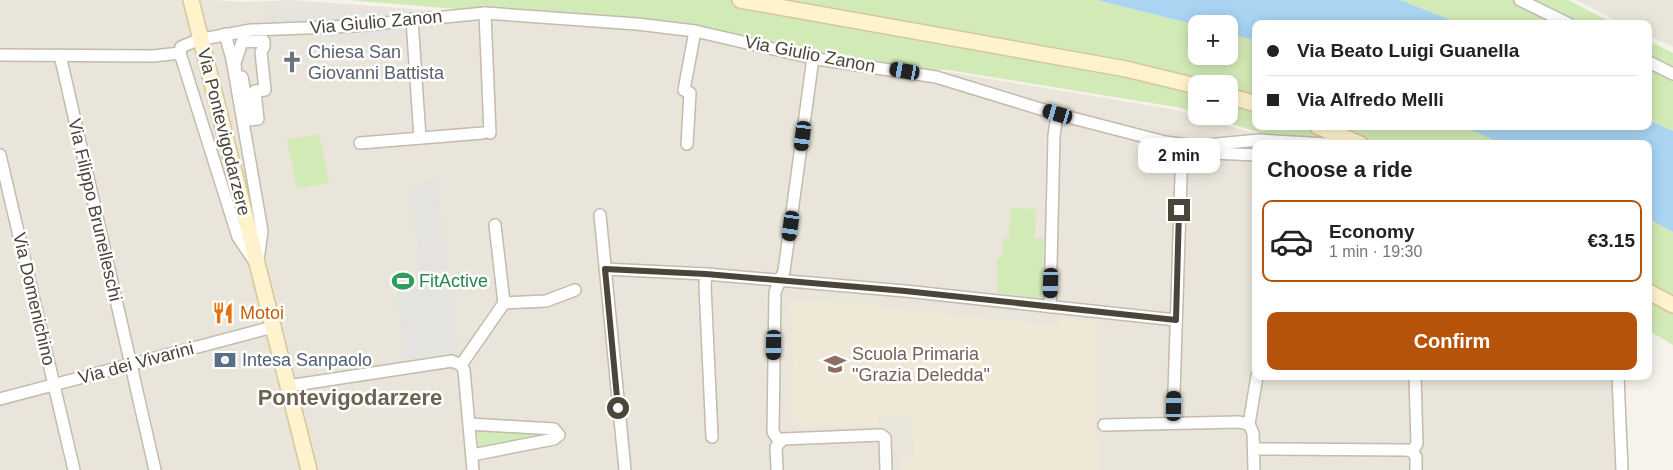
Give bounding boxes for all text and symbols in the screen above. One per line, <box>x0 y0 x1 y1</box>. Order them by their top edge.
street label: Via Giulio Zanon <box>309 6 443 38</box>
map controls <box>1188 15 1238 125</box>
button: + <box>1188 15 1238 65</box>
street label: Via Giulio Zanon <box>743 32 877 76</box>
text: Via Beato Luigi Guanella <box>1297 40 1519 61</box>
place label: Chiesa San Giovanni Battista <box>308 42 445 83</box>
street label: Via Pontevigodarzere <box>194 46 254 218</box>
church icon: Chiesa San Giovanni Battista <box>279 49 305 75</box>
car <box>888 61 921 81</box>
button: − <box>1188 75 1238 125</box>
text: Via Alfredo Melli <box>1297 89 1444 110</box>
car <box>1041 103 1074 125</box>
street label: Via Filippo Brunelleschi <box>64 117 126 303</box>
car <box>793 120 812 152</box>
callout: 2 min <box>1138 138 1220 172</box>
text: 2 min <box>1158 147 1200 164</box>
text: Choose a ride <box>1267 157 1412 182</box>
route end <box>1168 199 1190 221</box>
car <box>781 210 800 242</box>
icon: car <box>1269 219 1314 264</box>
text: Economy <box>1329 221 1415 242</box>
text: €3.15 <box>1587 230 1635 251</box>
street label: Via Domenichino <box>9 231 59 367</box>
text: 1 min · 19:30 <box>1329 243 1422 260</box>
sports icon: FitActive <box>390 268 416 294</box>
car <box>1042 268 1059 298</box>
place label: FitActive <box>419 271 488 291</box>
restaurant icon: Motoi <box>210 300 236 326</box>
place label: Motoi <box>240 303 284 323</box>
button: Confirm <box>1267 312 1637 370</box>
car <box>766 330 781 360</box>
street label: Via dei Vivarini <box>76 338 196 388</box>
place label: Scuola Primaria "Grazia Deledda" <box>852 344 990 385</box>
bank icon: Intesa Sanpaolo <box>212 347 238 373</box>
place label: Intesa Sanpaolo <box>242 350 372 370</box>
school or university icon: Scuola Primaria "Grazia Deledda" <box>822 351 848 377</box>
district label: Pontevigodarzere <box>258 385 442 410</box>
car <box>1166 391 1181 421</box>
route start <box>607 397 629 419</box>

